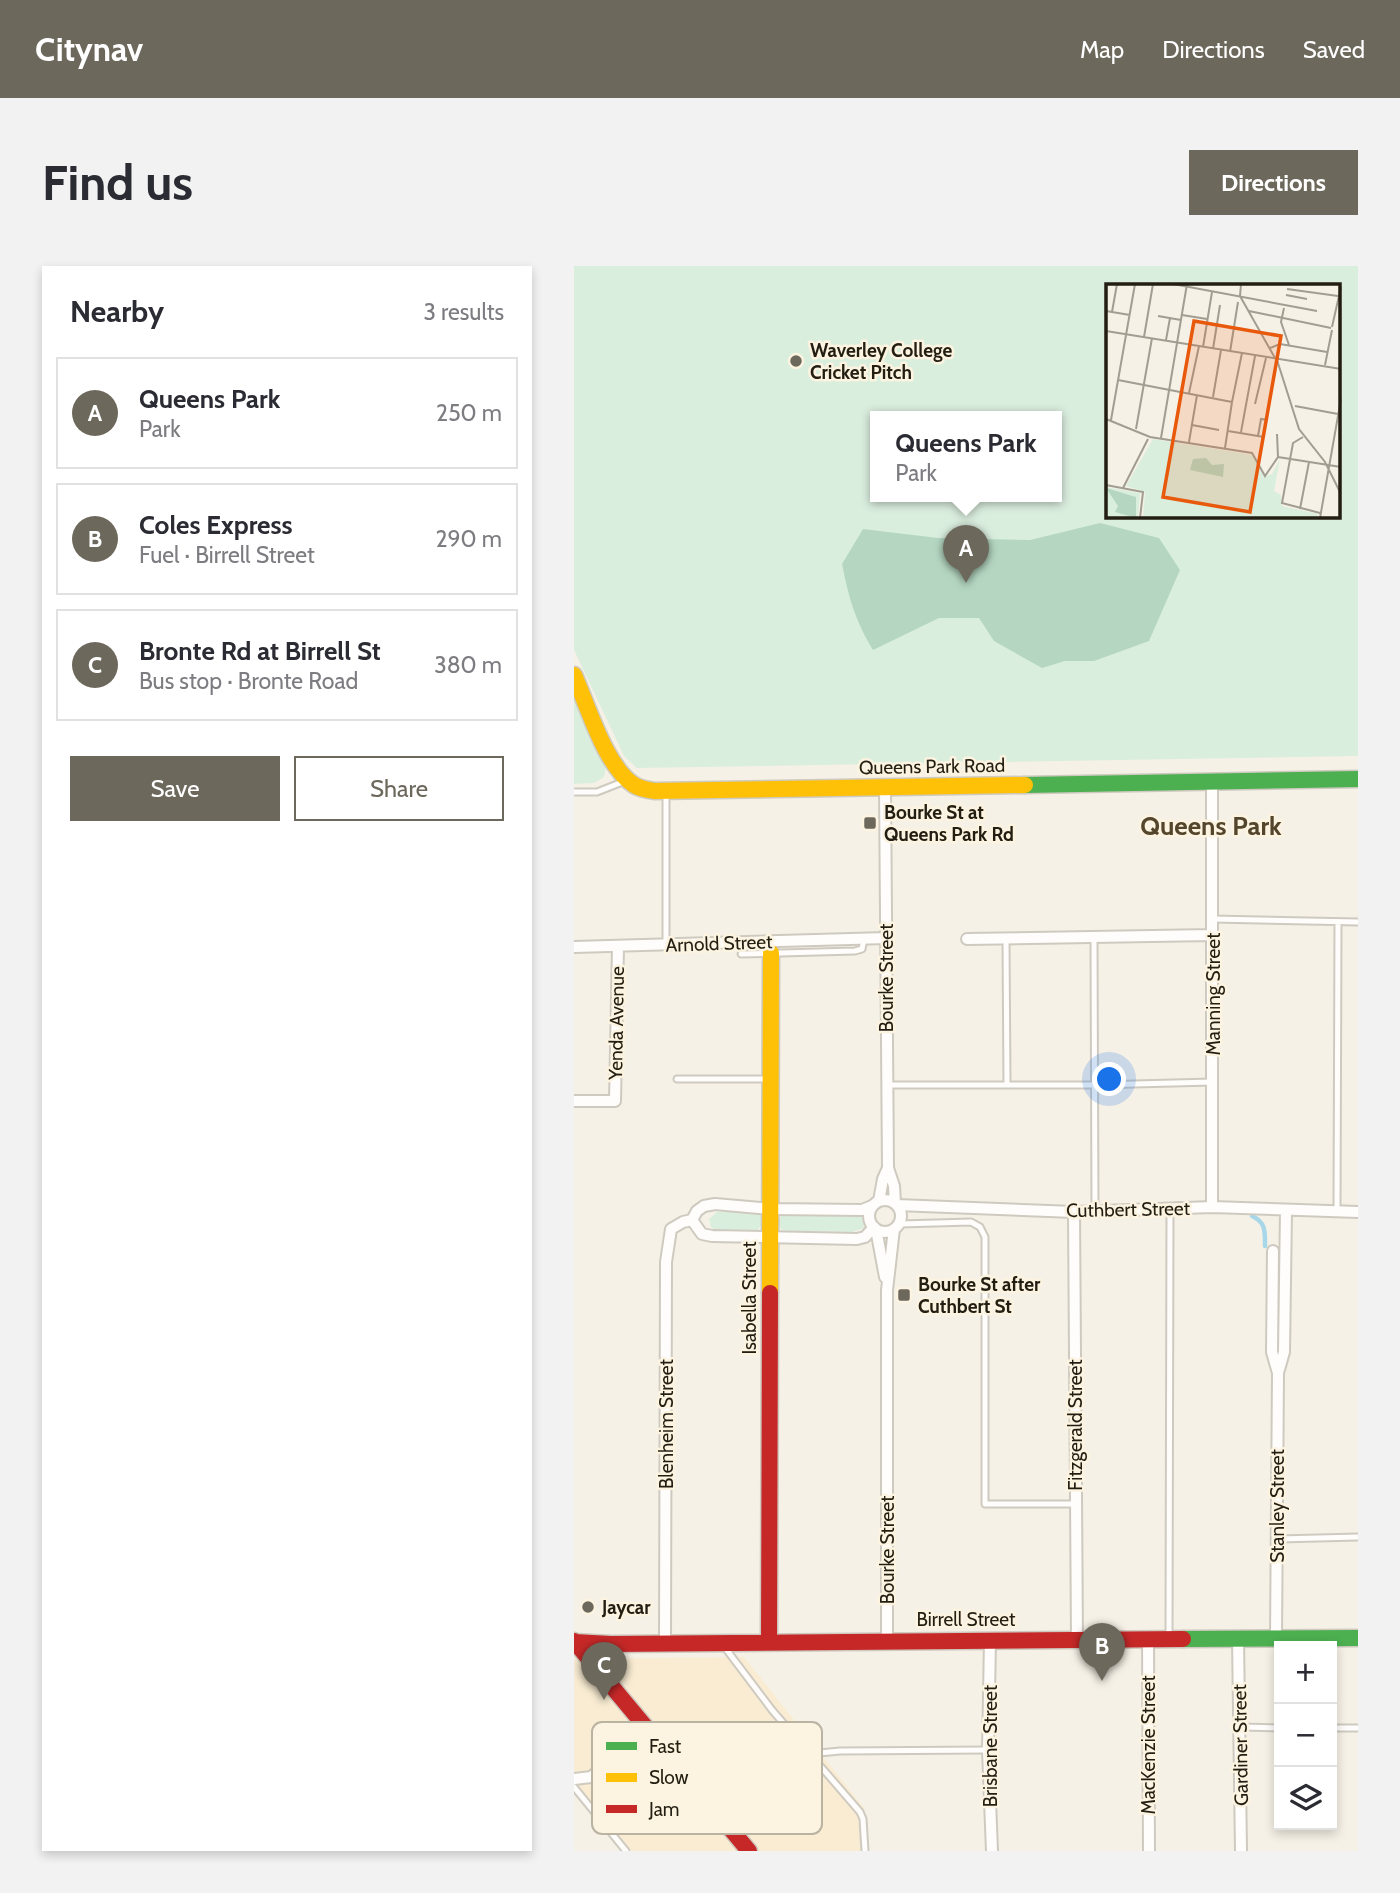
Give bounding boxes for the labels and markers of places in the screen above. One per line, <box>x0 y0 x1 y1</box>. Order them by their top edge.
place label: Waverley College Cricket Pitch <box>810 339 952 384</box>
marker: Waverley College Cricket Pitch <box>788 353 804 369</box>
pin: A <box>943 525 989 583</box>
place label: Bourke St at Queens Park Rd <box>884 801 1014 846</box>
marker: Bourke St at Queens Park Rd <box>862 815 878 831</box>
place label: Bourke St after Cuthbert St <box>918 1273 1041 1318</box>
marker: Bourke St after Cuthbert St <box>896 1287 912 1303</box>
place label: Jaycar <box>601 1596 651 1619</box>
marker: Jaycar <box>580 1599 596 1615</box>
pin: B <box>1079 1623 1125 1681</box>
pin: C <box>581 1642 627 1700</box>

